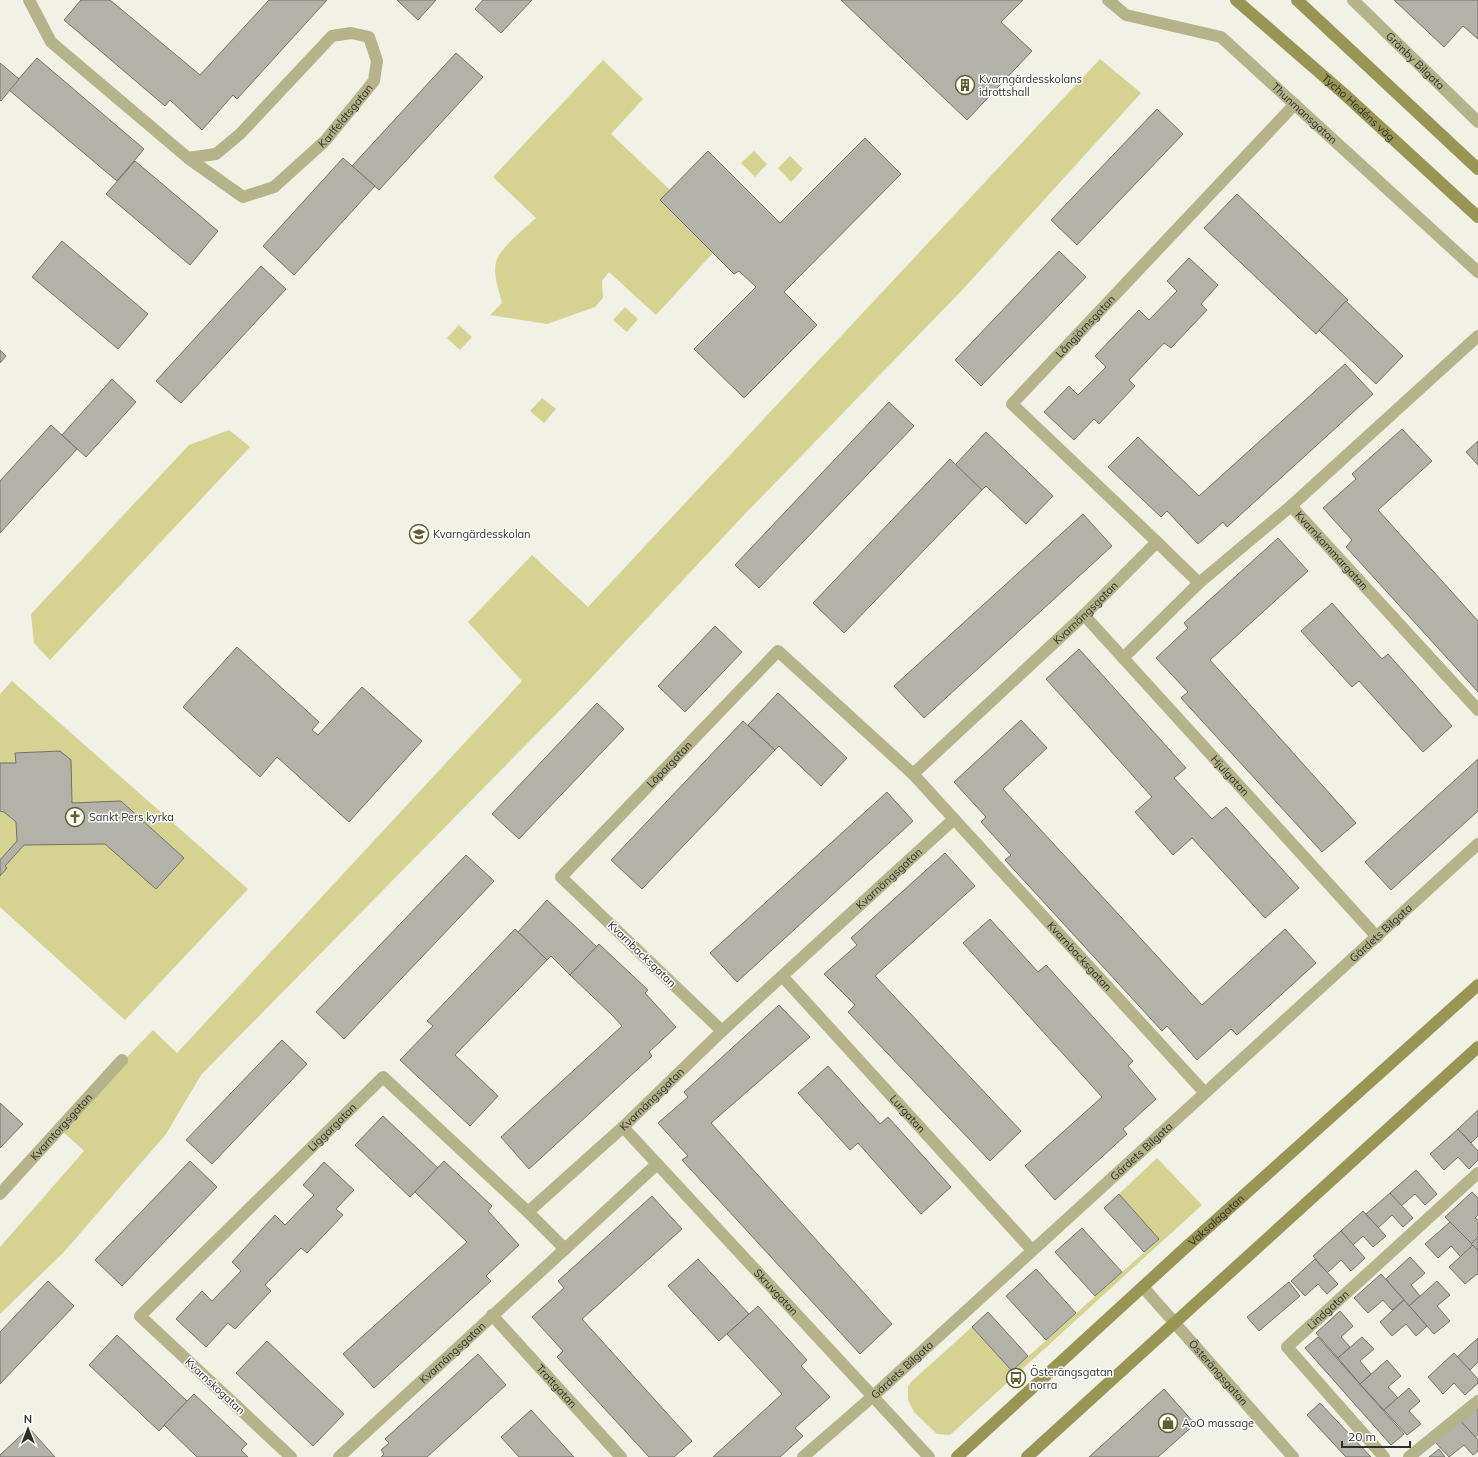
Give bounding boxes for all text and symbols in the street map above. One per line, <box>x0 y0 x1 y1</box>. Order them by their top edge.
street label: Gränby Bilgata <box>1383 29 1448 93</box>
street label: Tycho Hedéns väg <box>1319 71 1398 144</box>
place label: Kvarngärdesskolans idrottshall <box>979 72 1082 99</box>
building icon: Kvarngärdesskolans idrottshall <box>954 74 976 96</box>
street label: Thunmansgatan <box>1269 80 1340 147</box>
street label: Karlfeldtsgatan <box>315 81 376 151</box>
street label: Långjärnsgatan <box>1052 292 1118 361</box>
street label: Kvarnkammargatan <box>1292 508 1371 593</box>
school or university icon: Kvarngärdesskolan <box>408 523 430 545</box>
place label: Kvarngärdesskolan <box>433 527 531 541</box>
street label: Kvarnängsgatan <box>1050 578 1121 647</box>
street label: Löpargatan <box>644 738 695 791</box>
street label: Hjulgatan <box>1208 752 1252 799</box>
church icon: Sankt Pers kyrka <box>64 806 86 828</box>
place label: Sankt Pers kyrka <box>89 810 174 824</box>
street label: Kvarnängsgatan <box>853 845 925 912</box>
street label: Gärdets Bilgata <box>1346 901 1415 965</box>
street label: Kvarnbacksgatan <box>605 918 679 990</box>
street label: Kvarnbacksgatan <box>1044 918 1115 994</box>
street label: Kvarnängsgatan <box>616 1065 687 1134</box>
street label: Kvarntorgsgatan <box>27 1090 95 1163</box>
street label: Lurgatan <box>887 1092 928 1136</box>
street label: Liggargatan <box>305 1100 359 1154</box>
street label: Gärdets Bilgata <box>1107 1119 1175 1183</box>
street label: Vaksalagatan <box>1185 1191 1247 1249</box>
street label: Skruvgatan <box>751 1266 801 1318</box>
street label: Lindgatan <box>1304 1287 1352 1332</box>
street label: Kvarnängsgatan <box>416 1319 488 1387</box>
street label: Österängsgatan <box>1186 1337 1251 1408</box>
street label: Gärdets Bilgata <box>868 1338 936 1402</box>
street label: Kvarnskogatan <box>182 1355 248 1417</box>
street label: Trattgatan <box>533 1361 580 1411</box>
place label: Österängsgatan norra <box>1030 1365 1113 1392</box>
bus stop icon: Österängsgatan norra <box>1005 1367 1027 1389</box>
north arrow <box>8 1409 48 1449</box>
text: N <box>24 1412 32 1426</box>
shop icon: AoO massage <box>1157 1412 1179 1434</box>
place label: AoO massage <box>1182 1416 1254 1430</box>
scale bar <box>1342 1423 1410 1449</box>
text: 20 m <box>1348 1429 1376 1444</box>

